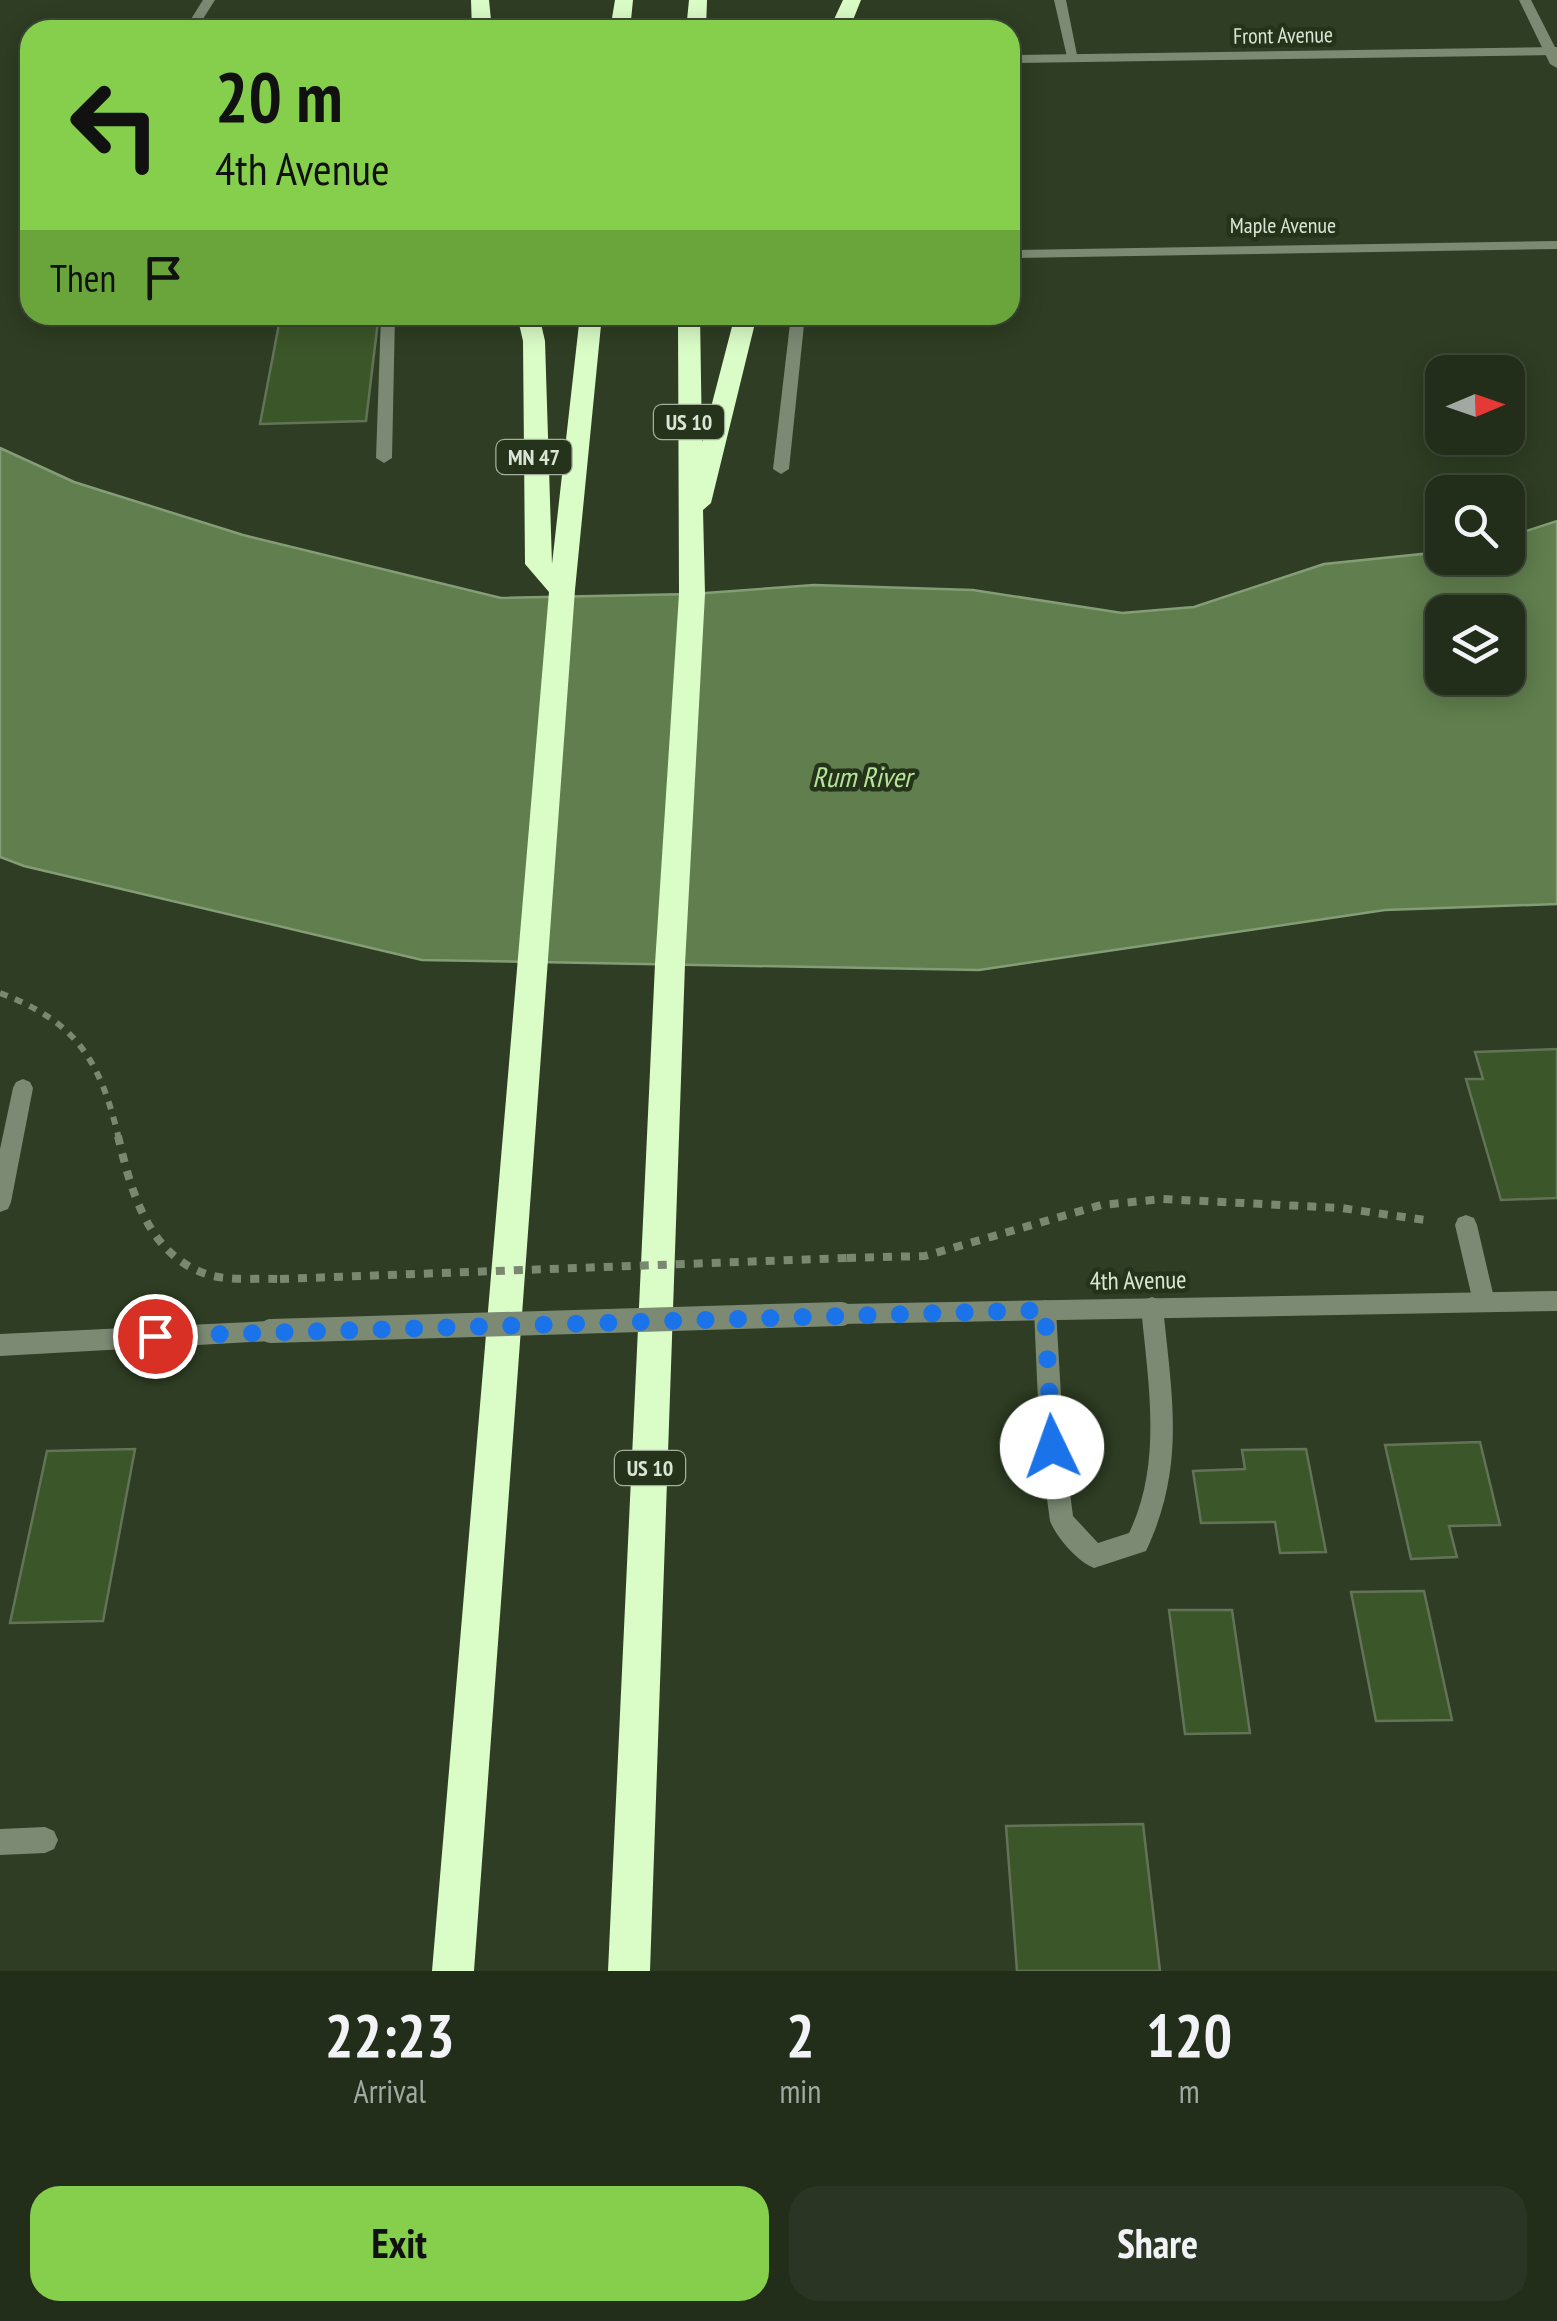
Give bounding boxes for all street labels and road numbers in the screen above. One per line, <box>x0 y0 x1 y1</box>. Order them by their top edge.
street label: Front Avenue <box>1233 20 1333 50</box>
street label: Maple Avenue <box>1230 211 1336 239</box>
road number: US 10 <box>654 405 724 439</box>
road number: MN 47 <box>496 440 572 474</box>
street label: 4th Avenue <box>1089 1263 1187 1297</box>
road number: US 10 <box>615 1451 685 1485</box>

